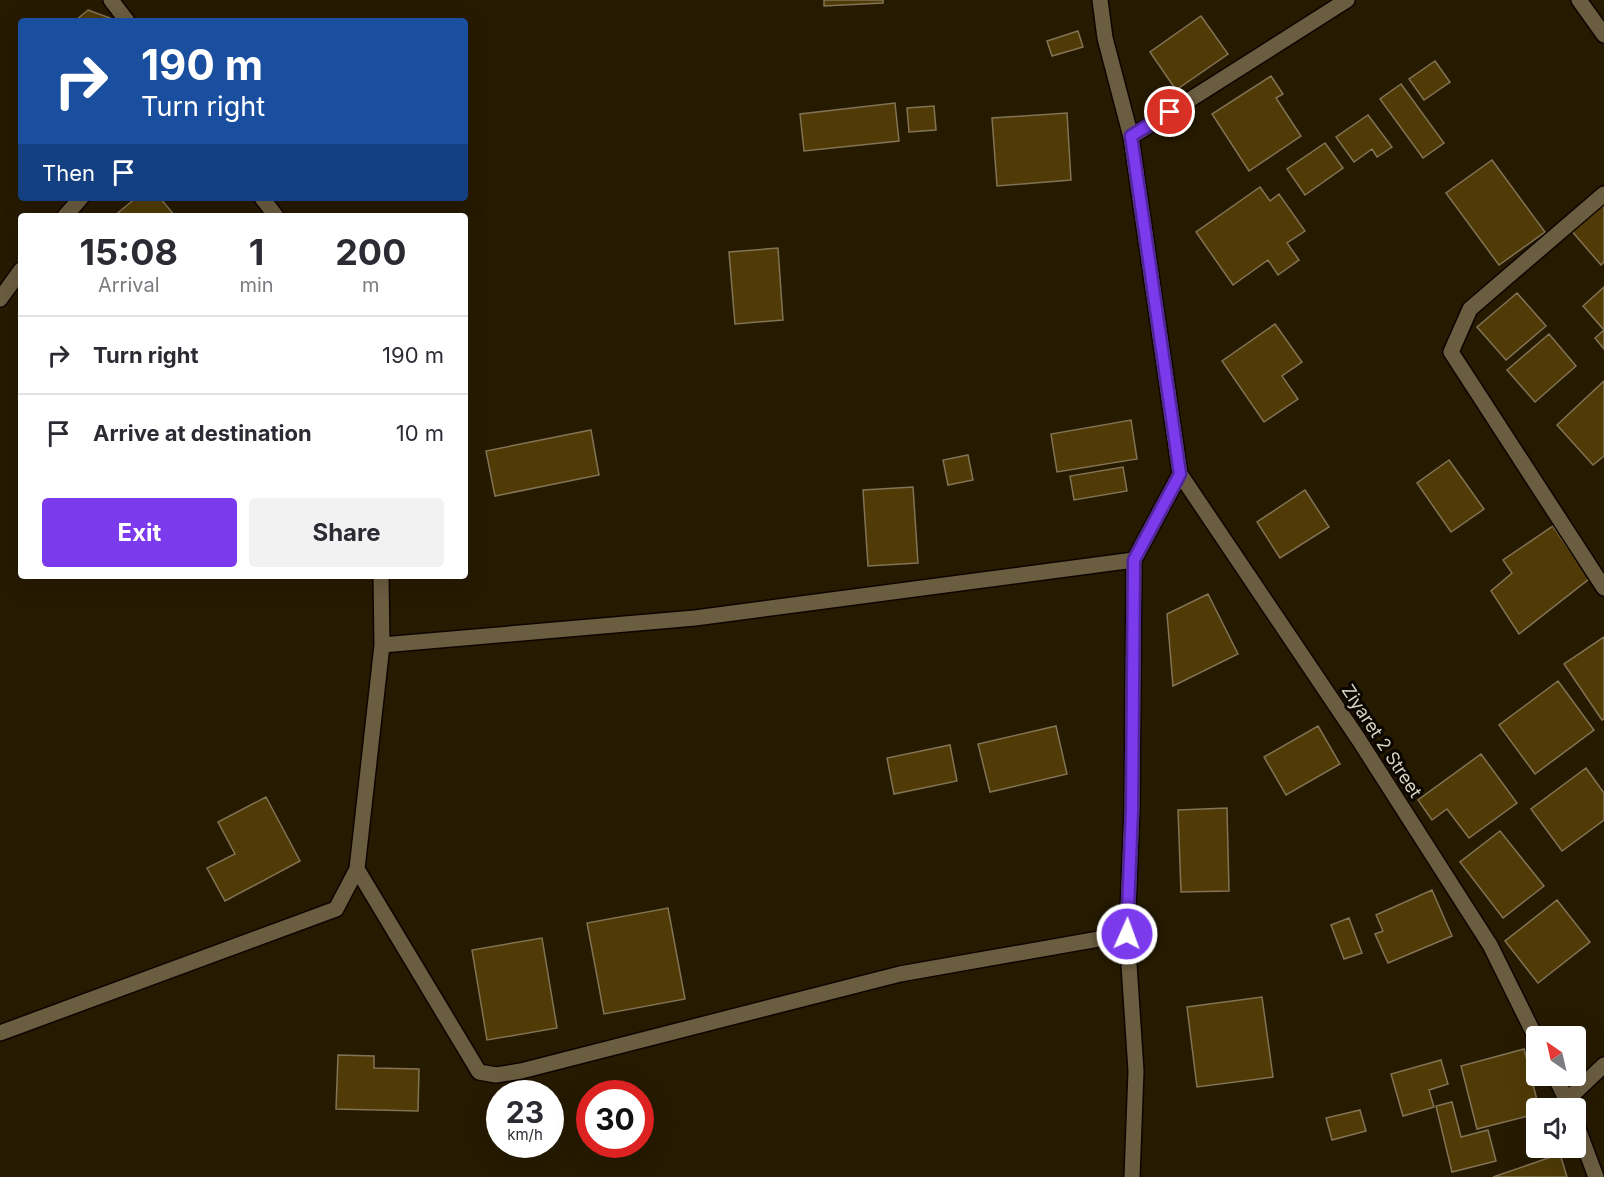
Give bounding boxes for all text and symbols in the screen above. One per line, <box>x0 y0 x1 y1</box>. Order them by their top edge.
text: 190 m <box>141 39 263 90</box>
icon: right <box>42 42 120 120</box>
pin <box>1144 86 1195 137</box>
text: Turn right <box>141 90 265 123</box>
icon: arrive <box>1153 95 1186 128</box>
icon: arrive <box>107 156 140 189</box>
text: Then <box>42 160 95 186</box>
text: 15:08 <box>80 230 178 274</box>
text: 1 <box>249 230 264 274</box>
text: 200 <box>335 230 406 274</box>
text: Arrival <box>98 273 159 297</box>
text: min <box>239 273 274 297</box>
text: m <box>362 273 380 297</box>
icon: right <box>42 339 75 372</box>
text: Turn right <box>93 342 199 368</box>
text: 190 m <box>382 342 444 368</box>
icon: arrive <box>42 417 75 450</box>
text: Arrive at destination <box>93 420 312 446</box>
text: 10 m <box>396 420 444 446</box>
button: Exit <box>42 498 237 567</box>
button: Share <box>249 498 444 567</box>
street label: Ziyaret 2 Street <box>1338 681 1426 802</box>
position arrow <box>1095 902 1159 966</box>
north arrow <box>1526 1026 1586 1086</box>
map controls <box>1526 1026 1586 1158</box>
speed limit sign: 30 <box>576 1080 654 1158</box>
text: 23 <box>506 1094 544 1130</box>
button: sound <box>1526 1098 1586 1158</box>
text: km/h <box>507 1125 543 1144</box>

